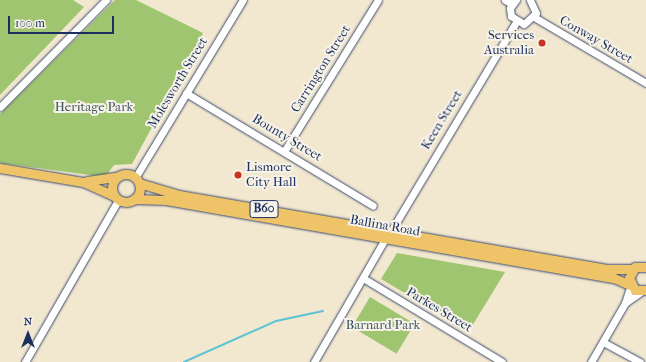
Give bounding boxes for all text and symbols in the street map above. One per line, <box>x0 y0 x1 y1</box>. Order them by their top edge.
scale bar <box>10 8 116 34</box>
street label: Conway Street <box>557 13 635 67</box>
text: 100 m <box>15 16 45 30</box>
street label: Carrington Street <box>288 22 354 116</box>
place label: Services Australia <box>484 28 534 59</box>
street label: Molesworth Street <box>145 35 211 131</box>
marker: Services Australia <box>537 38 547 48</box>
street label: Keen Street <box>418 87 466 153</box>
park label: Heritage Park <box>55 99 133 115</box>
street label: Bounty Street <box>249 111 325 165</box>
place label: Lismore City Hall <box>246 160 296 191</box>
marker: Lismore City Hall <box>233 170 243 180</box>
road number: B60 <box>249 199 279 219</box>
street label: Ballina Road <box>349 212 421 240</box>
street label: Parkes Street <box>403 284 475 336</box>
north arrow <box>8 314 48 354</box>
text: N <box>24 315 32 328</box>
park label: Barnard Park <box>346 317 420 333</box>

